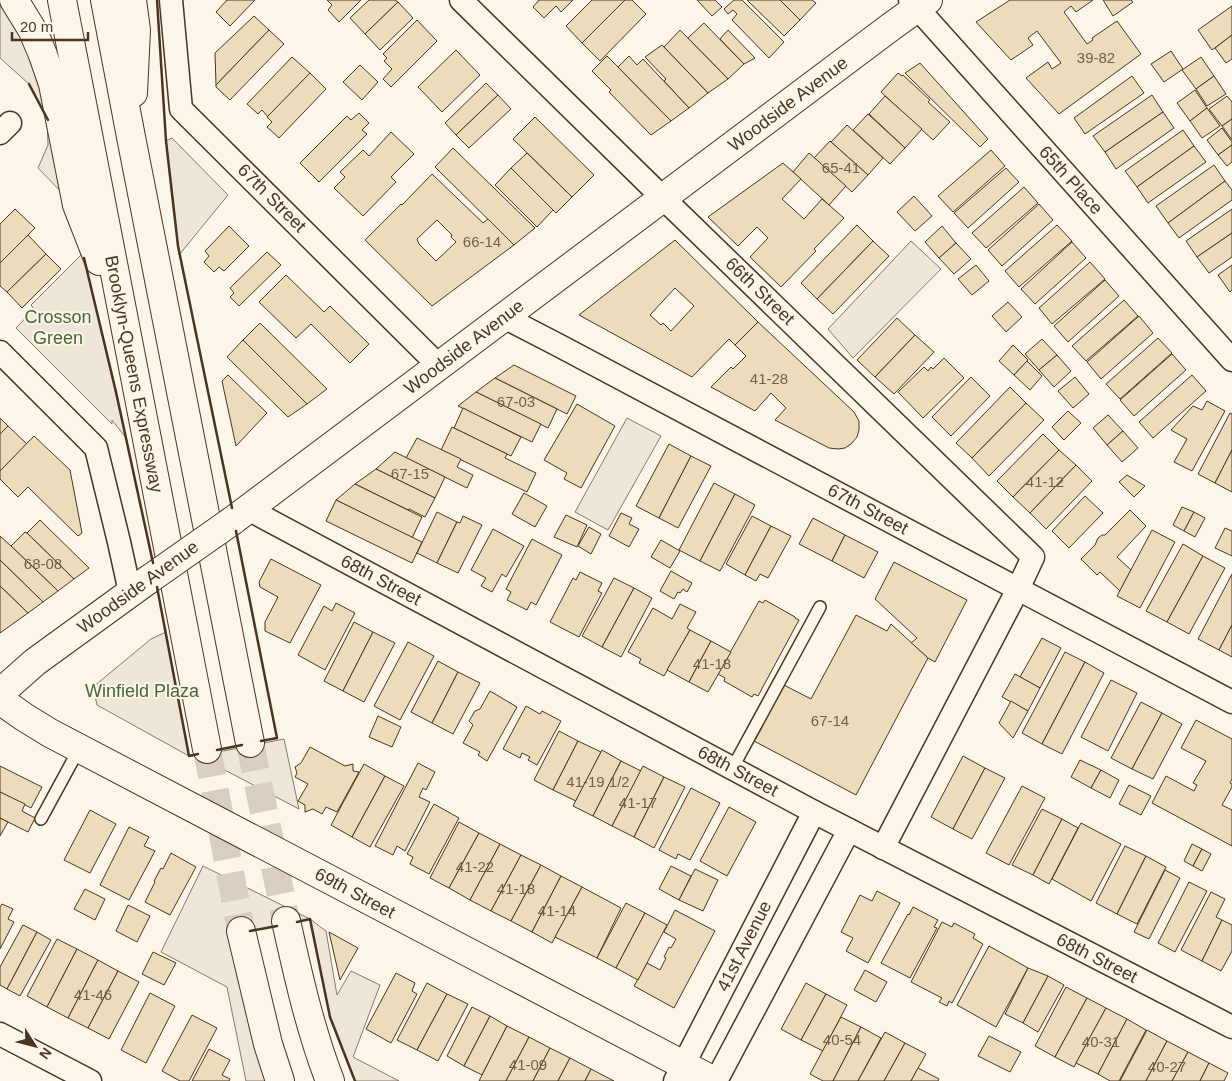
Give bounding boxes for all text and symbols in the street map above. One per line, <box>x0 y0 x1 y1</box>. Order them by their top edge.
scale bar <box>12 10 89 42</box>
text: 20 m <box>20 18 53 35</box>
house number: 39-82 <box>1077 49 1115 66</box>
street label: Woodside Avenue <box>724 53 852 155</box>
street label: 65th Place <box>1035 142 1107 218</box>
house number: 65-41 <box>822 159 860 176</box>
street label: 67th Street <box>234 160 310 236</box>
house number: 66-14 <box>463 233 501 250</box>
street label: 66th Street <box>721 253 799 329</box>
street label: Brooklyn-Queens Expressway <box>101 254 167 494</box>
street label: Woodside Avenue <box>400 296 528 398</box>
park label: Crosson Green <box>24 307 92 348</box>
house number: 41-28 <box>750 370 788 387</box>
house number: 67-03 <box>497 393 535 410</box>
house number: 67-15 <box>391 465 429 482</box>
house number: 41-12 <box>1026 473 1064 490</box>
street label: 67th Street <box>824 479 912 539</box>
street label: Woodside Avenue <box>74 536 202 638</box>
street label: 68th Street <box>337 550 425 610</box>
house number: 68-08 <box>24 555 62 572</box>
house number: 41-18 <box>693 655 731 672</box>
park label: Winfield Plaza <box>85 681 200 701</box>
house number: 67-14 <box>811 712 849 729</box>
street label: 68th Street <box>694 741 782 801</box>
house number: 41-19 1/2 <box>566 773 630 790</box>
house number: 41-17 <box>619 794 657 811</box>
house number: 41-22 <box>456 858 494 875</box>
street label: 69th Street <box>311 863 399 923</box>
house number: 41-18 <box>497 880 535 897</box>
street label: 41st Avenue <box>713 897 775 995</box>
house number: 41-14 <box>538 902 576 919</box>
street label: 68th Street <box>1053 929 1141 987</box>
house number: 41-46 <box>74 986 112 1003</box>
north arrow <box>10 1021 60 1071</box>
house number: 40-54 <box>823 1031 861 1048</box>
house number: 40-31 <box>1082 1033 1120 1050</box>
text: N <box>36 1045 55 1062</box>
house number: 41-09 <box>509 1056 547 1073</box>
house number: 40-27 <box>1148 1058 1186 1075</box>

